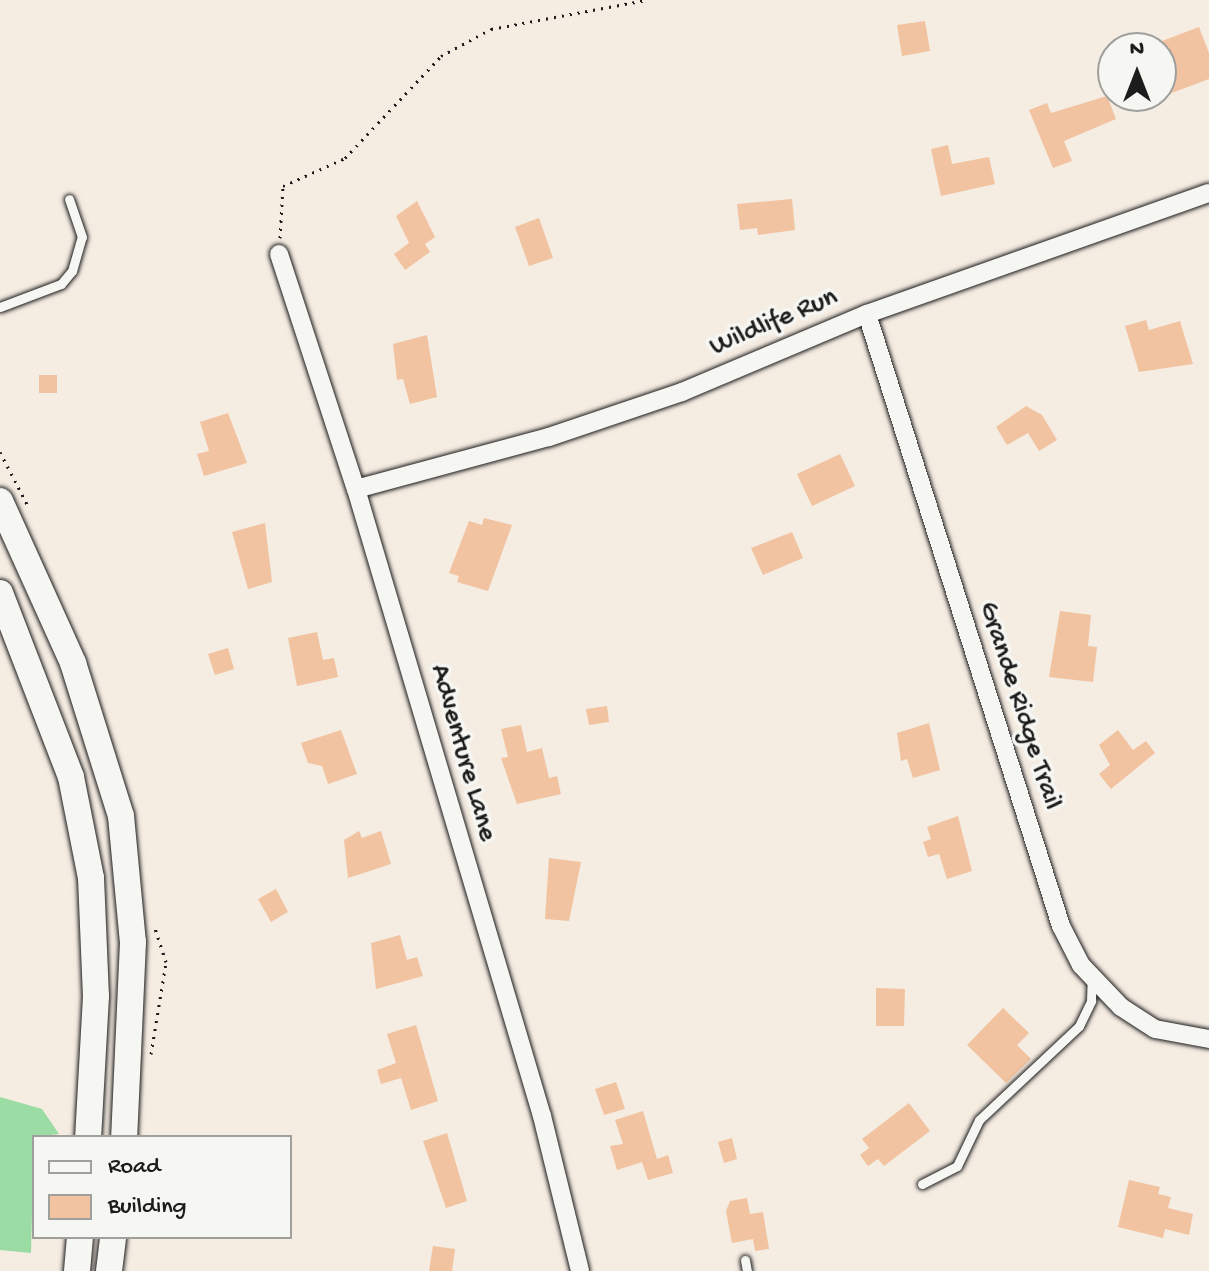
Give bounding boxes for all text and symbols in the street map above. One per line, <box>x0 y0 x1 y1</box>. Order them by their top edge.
north arrow <box>1097 32 1177 112</box>
text: N <box>1130 37 1144 63</box>
street label: Wildlife Run <box>705 281 843 365</box>
street label: Grande Ridge Trail <box>970 598 1068 814</box>
street label: Adventure Lane <box>421 661 503 845</box>
legend <box>32 1135 292 1239</box>
text: Road <box>108 1153 160 1182</box>
text: Building <box>108 1193 186 1222</box>

